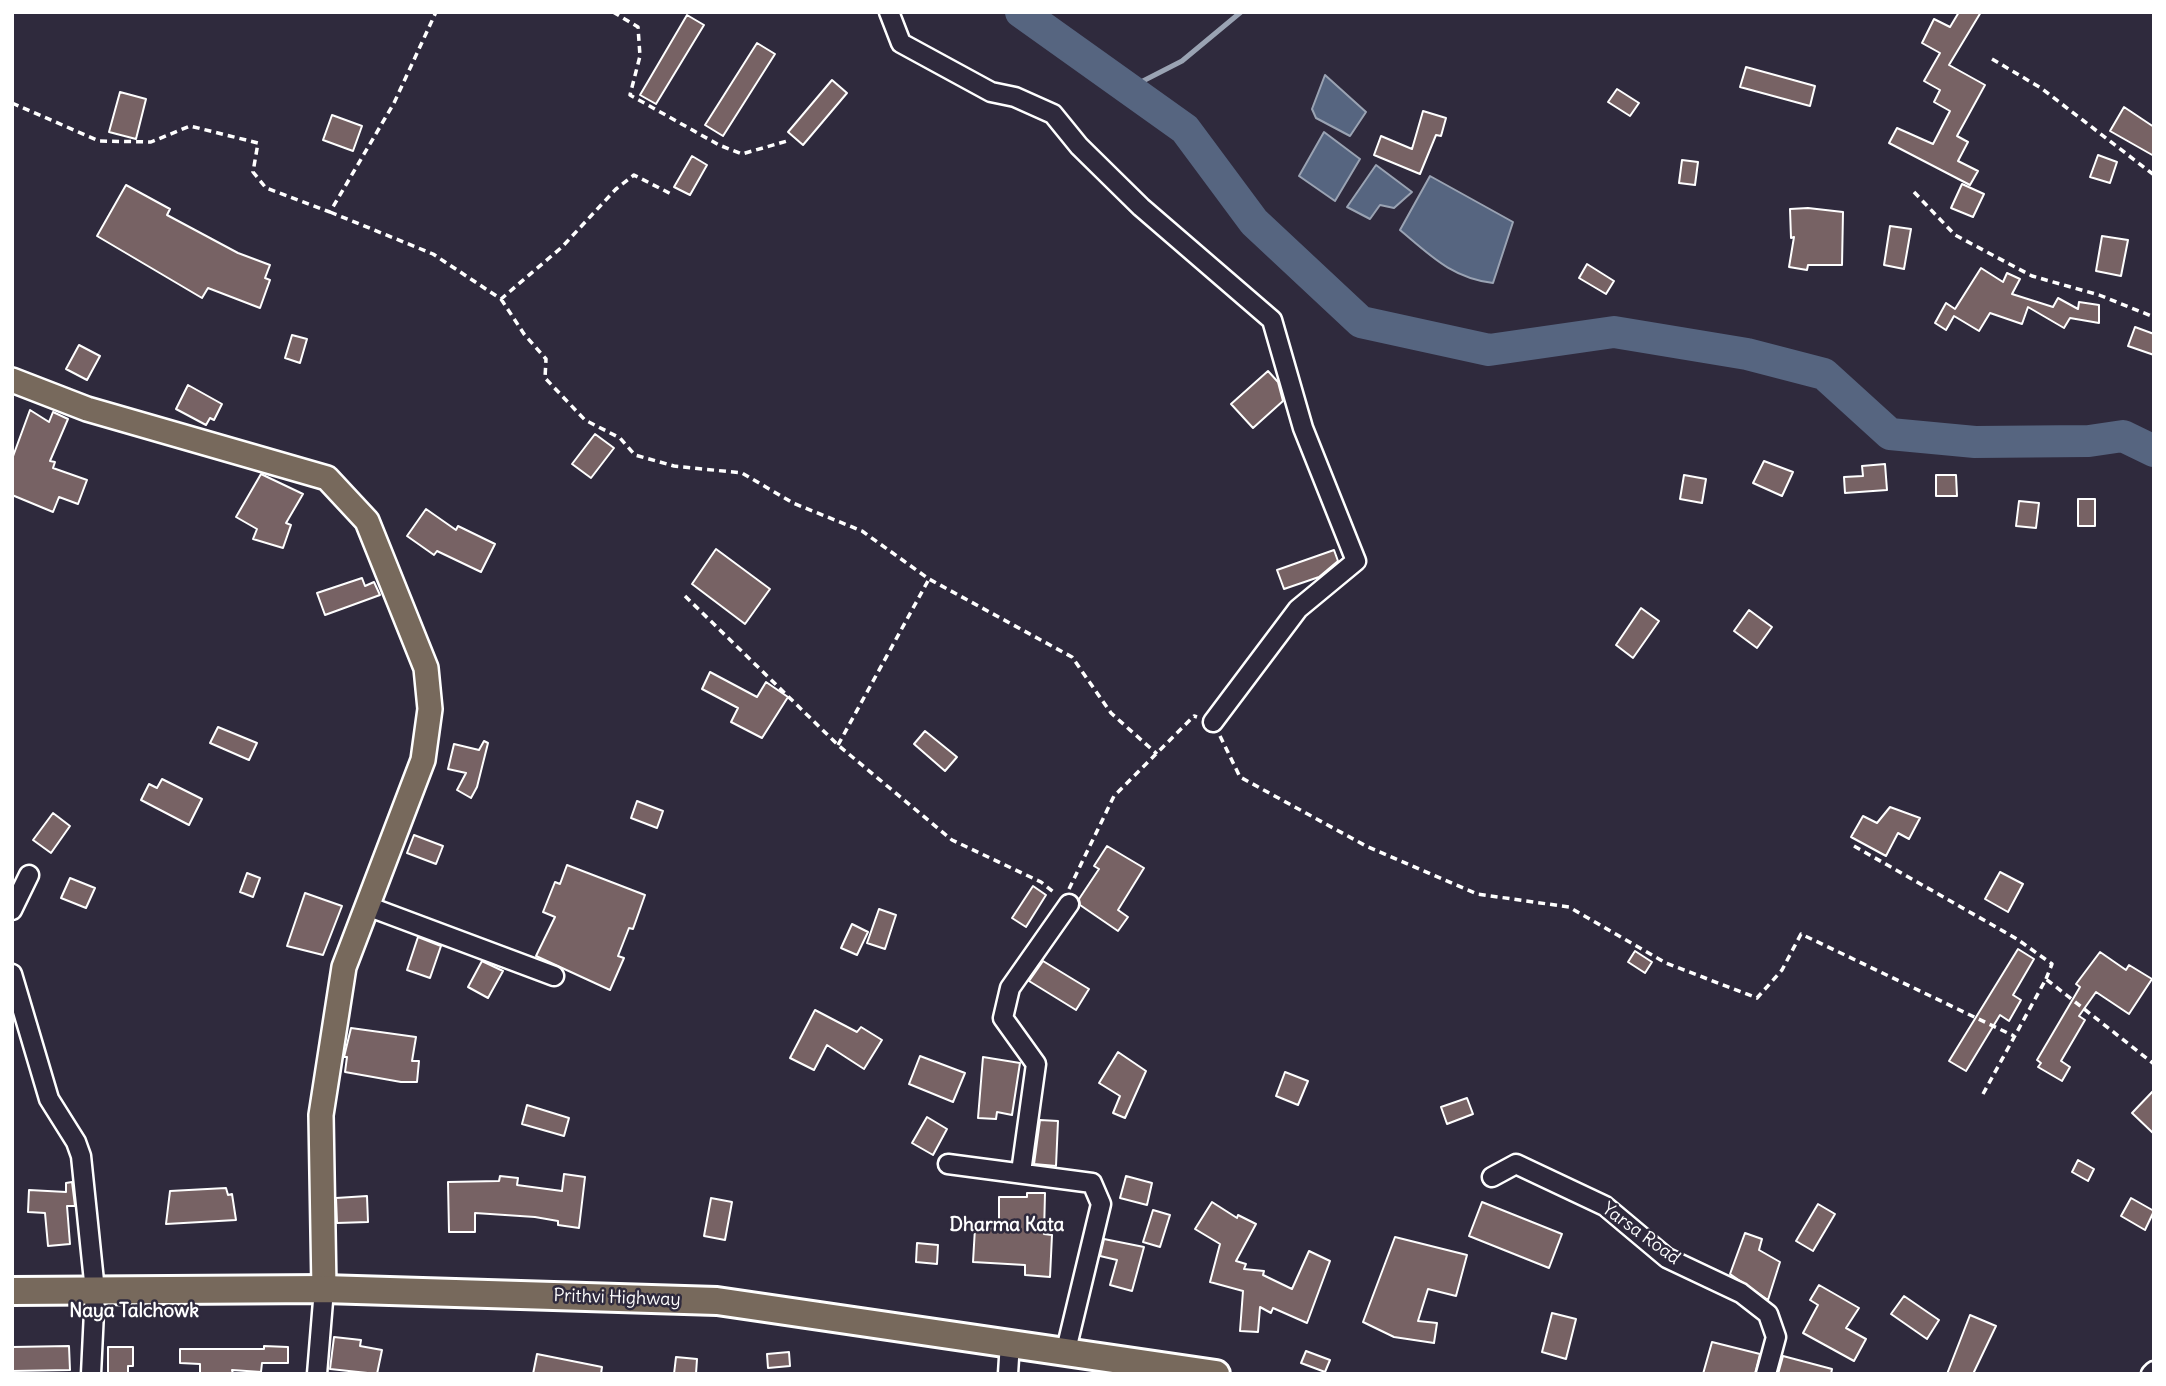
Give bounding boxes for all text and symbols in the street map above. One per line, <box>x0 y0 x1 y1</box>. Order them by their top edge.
street label: Yarsa Road <box>1598 1198 1684 1270</box>
district label: Dharma Kata <box>950 1215 1064 1237</box>
street label: Prithvi Highway <box>553 1285 681 1311</box>
district label: Naya Talchowk <box>69 1301 199 1323</box>

